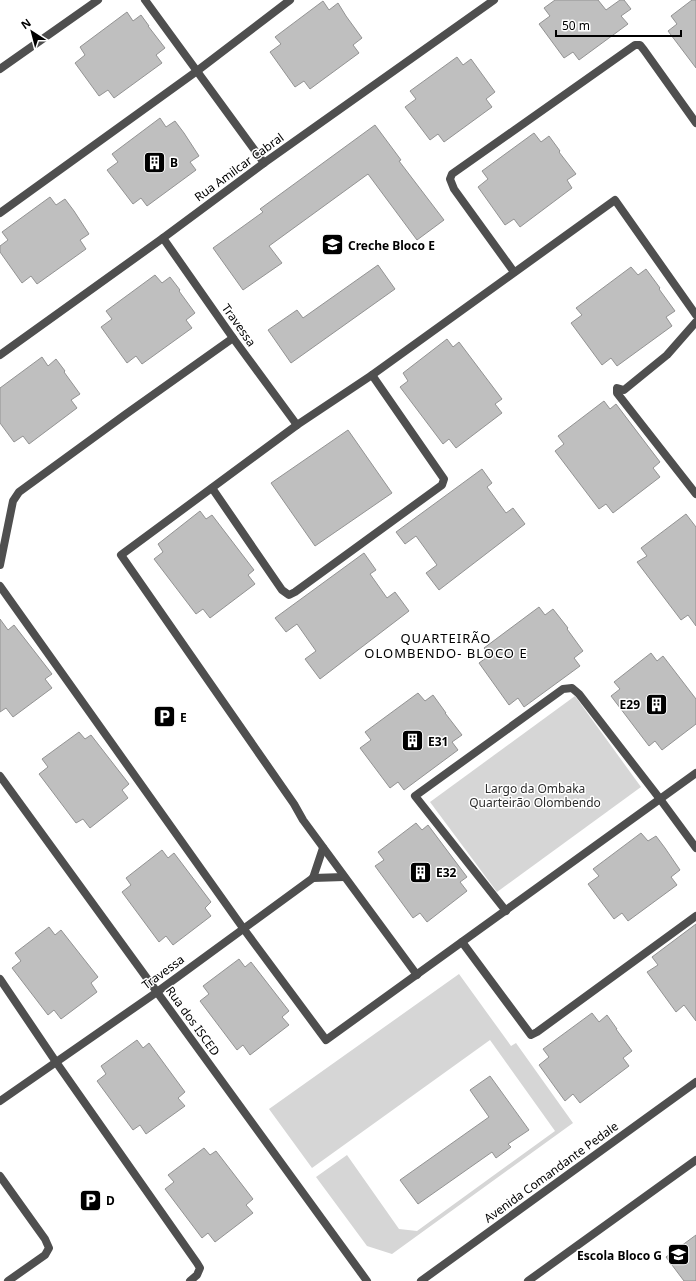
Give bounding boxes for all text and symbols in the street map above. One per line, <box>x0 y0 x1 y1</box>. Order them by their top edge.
north arrow <box>12 12 52 52</box>
scale bar <box>556 12 681 38</box>
text: N <box>18 15 34 32</box>
text: 50 m <box>562 17 590 34</box>
street label: Rua Amilcar Cabral <box>191 129 287 205</box>
building icon: B <box>141 149 167 175</box>
place label: B <box>170 154 178 171</box>
school or university icon: Creche Bloco E <box>319 232 345 258</box>
place label: Creche Bloco E <box>348 237 435 254</box>
street label: Travessa <box>218 300 260 350</box>
district label: QUARTEIRÃO OLOMBENDO- BLOCO E <box>364 629 528 662</box>
building icon: E29 <box>643 691 669 717</box>
place label: E29 <box>620 696 640 713</box>
parking icon: E <box>152 704 178 730</box>
place label: E <box>180 709 187 726</box>
building icon: E31 <box>399 728 425 754</box>
place label: E31 <box>428 733 448 750</box>
park label: Largo da Ombaka Quarteirão Olombendo <box>469 780 601 811</box>
building icon: E32 <box>408 859 434 885</box>
place label: E32 <box>436 864 457 881</box>
street label: Travessa <box>138 951 188 993</box>
street label: Rua dos ISCED <box>162 983 224 1059</box>
street label: Avenida Comandante Pedale <box>480 1117 622 1227</box>
parking icon: D <box>78 1187 104 1213</box>
place label: D <box>106 1192 115 1209</box>
school or university icon: Escola Bloco G <box>665 1242 691 1268</box>
place label: Escola Bloco G <box>577 1247 662 1264</box>

